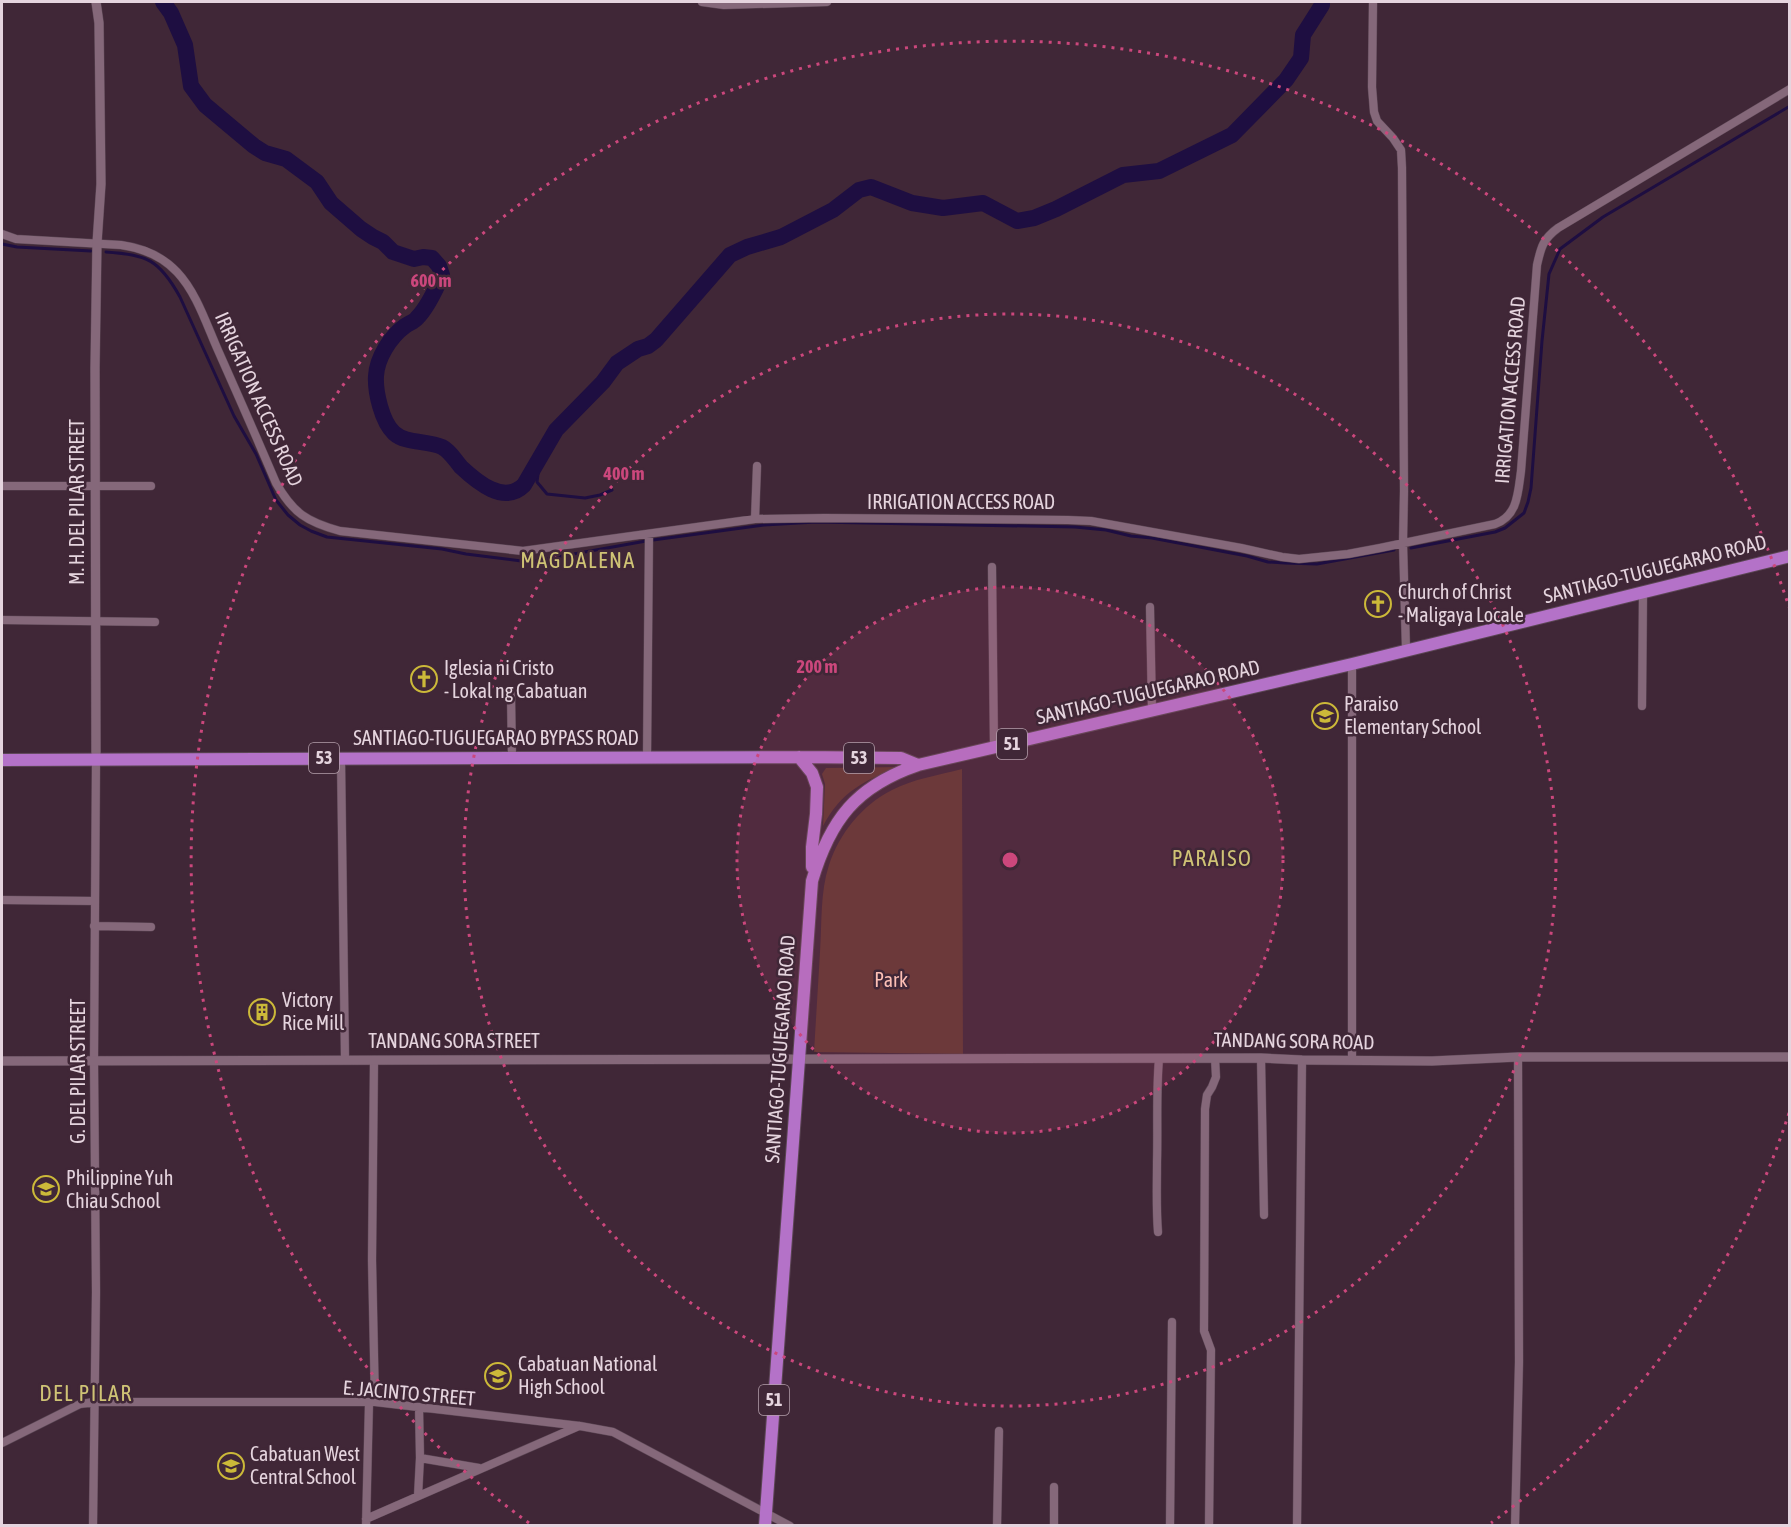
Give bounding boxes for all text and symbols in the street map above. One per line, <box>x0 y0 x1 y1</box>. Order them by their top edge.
text: 600 m <box>411 270 451 291</box>
street label: IRRIGATION ACCESS ROAD <box>1490 295 1529 485</box>
street label: IRRIGATION ACCESS ROAD <box>211 308 308 489</box>
street label: M. H. DEL PILAR STREET <box>65 419 88 585</box>
text: 400 m <box>603 463 644 484</box>
street label: IRRIGATION ACCESS ROAD <box>867 490 1055 513</box>
street label: SANTIAGO-TUGUEGARAO ROAD <box>1541 530 1769 607</box>
district label: MAGDALENA <box>520 547 636 573</box>
place label: Church of Christ - Maligaya Locale <box>1398 580 1524 626</box>
church icon: Church of Christ - Maligaya Locale <box>1363 589 1393 619</box>
street label: SANTIAGO-TUGUEGARAO ROAD <box>1034 655 1262 728</box>
place label: Iglesia ni Cristo - Lokal ng Cabatuan <box>444 656 588 702</box>
text: 200 m <box>797 656 837 677</box>
church icon: Iglesia ni Cristo - Lokal ng Cabatuan <box>409 664 439 694</box>
place label: Paraiso Elementary School <box>1344 692 1482 738</box>
school or university icon: Paraiso Elementary School <box>1310 701 1340 731</box>
street label: SANTIAGO-TUGUEGARAO BYPASS ROAD <box>353 726 639 749</box>
road number: 51 <box>997 729 1027 759</box>
road number: 53 <box>309 743 339 773</box>
road number: 53 <box>844 743 874 773</box>
district label: PARAISO <box>1172 845 1252 871</box>
centre of rings <box>1000 850 1020 870</box>
street label: SANTIAGO-TUGUEGARAO ROAD <box>760 934 799 1164</box>
park label: Park <box>874 968 908 991</box>
place label: Victory Rice Mill <box>282 988 345 1034</box>
building icon: Victory Rice Mill <box>247 997 277 1027</box>
street label: G. DEL PILAR STREET <box>66 998 89 1144</box>
street label: TANDANG SORA ROAD <box>1213 1028 1375 1053</box>
street label: TANDANG SORA STREET <box>368 1029 540 1052</box>
place label: Philippine Yuh Chiau School <box>66 1166 173 1212</box>
school or university icon: Philippine Yuh Chiau School <box>31 1174 61 1204</box>
place label: Cabatuan National High School <box>518 1352 658 1398</box>
school or university icon: Cabatuan National High School <box>483 1361 513 1391</box>
street label: E. JACINTO STREET <box>342 1375 476 1410</box>
district label: DEL PILAR <box>39 1380 133 1406</box>
road number: 51 <box>759 1385 789 1415</box>
place label: Cabatuan West Central School <box>250 1442 360 1488</box>
school or university icon: Cabatuan West Central School <box>216 1451 246 1481</box>

